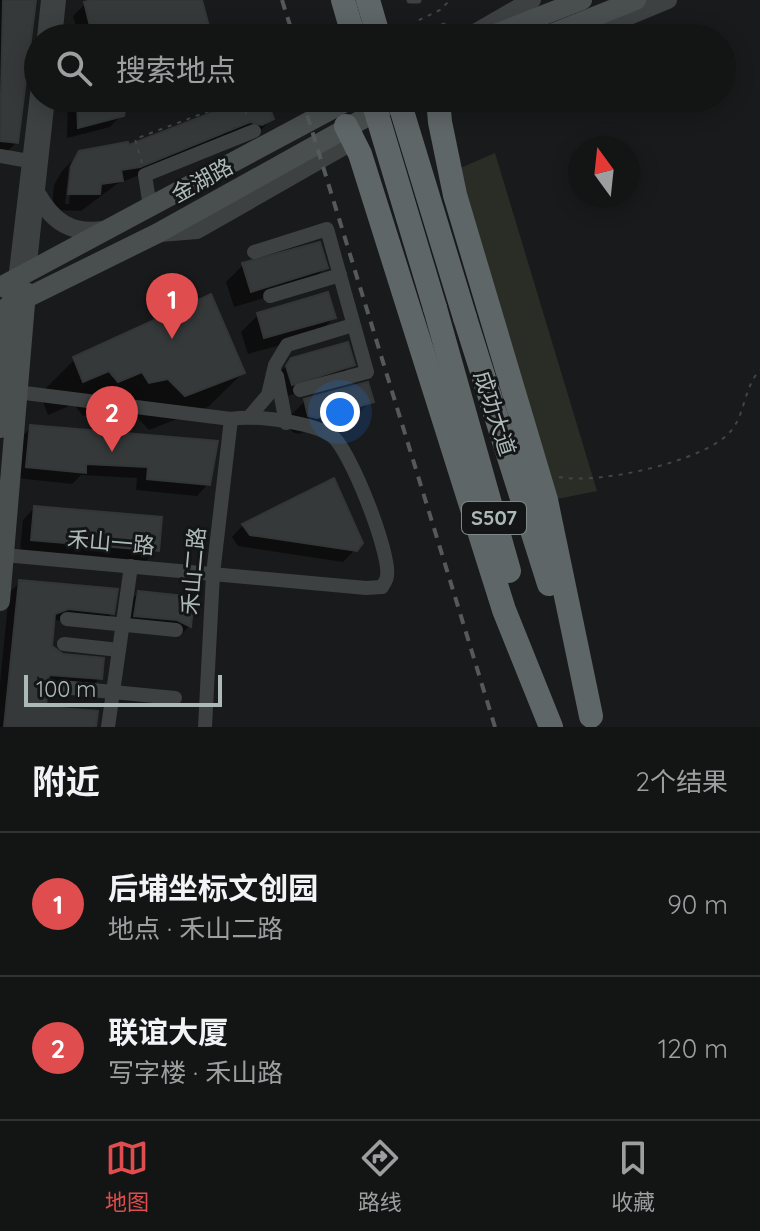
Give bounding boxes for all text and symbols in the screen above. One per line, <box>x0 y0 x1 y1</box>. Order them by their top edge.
search box <box>24 24 736 112</box>
icon: search <box>52 46 96 90</box>
text: 搜索地点 <box>116 51 236 89</box>
north arrow <box>568 136 640 208</box>
street label: 金湖路 <box>166 152 238 208</box>
pin: 1 <box>146 273 198 339</box>
street label: 成功大道 <box>468 367 522 459</box>
pin: 2 <box>86 386 138 452</box>
your location <box>320 392 360 432</box>
road number: S507 <box>462 502 526 534</box>
street label: 禾山一路 <box>66 524 156 560</box>
street label: 禾山二路 <box>175 526 211 616</box>
scale bar <box>24 671 222 707</box>
text: 100 m <box>36 675 96 703</box>
text: 附近 <box>32 760 100 803</box>
text: 2个结果 <box>636 765 728 798</box>
text: 后埔坐标文创园 <box>108 869 318 907</box>
text: 1 <box>53 888 63 921</box>
text: 90 m <box>667 888 728 921</box>
text: 地点 · 禾山二路 <box>108 912 283 945</box>
text: 联谊大厦 <box>108 1013 228 1051</box>
text: 2 <box>51 1032 65 1065</box>
text: 120 m <box>658 1032 728 1065</box>
text: 写字楼 · 禾山路 <box>108 1056 283 1089</box>
tab: 地图 <box>105 1136 149 1216</box>
tab: 路线 <box>358 1136 402 1216</box>
tab: 收藏 <box>611 1136 655 1216</box>

